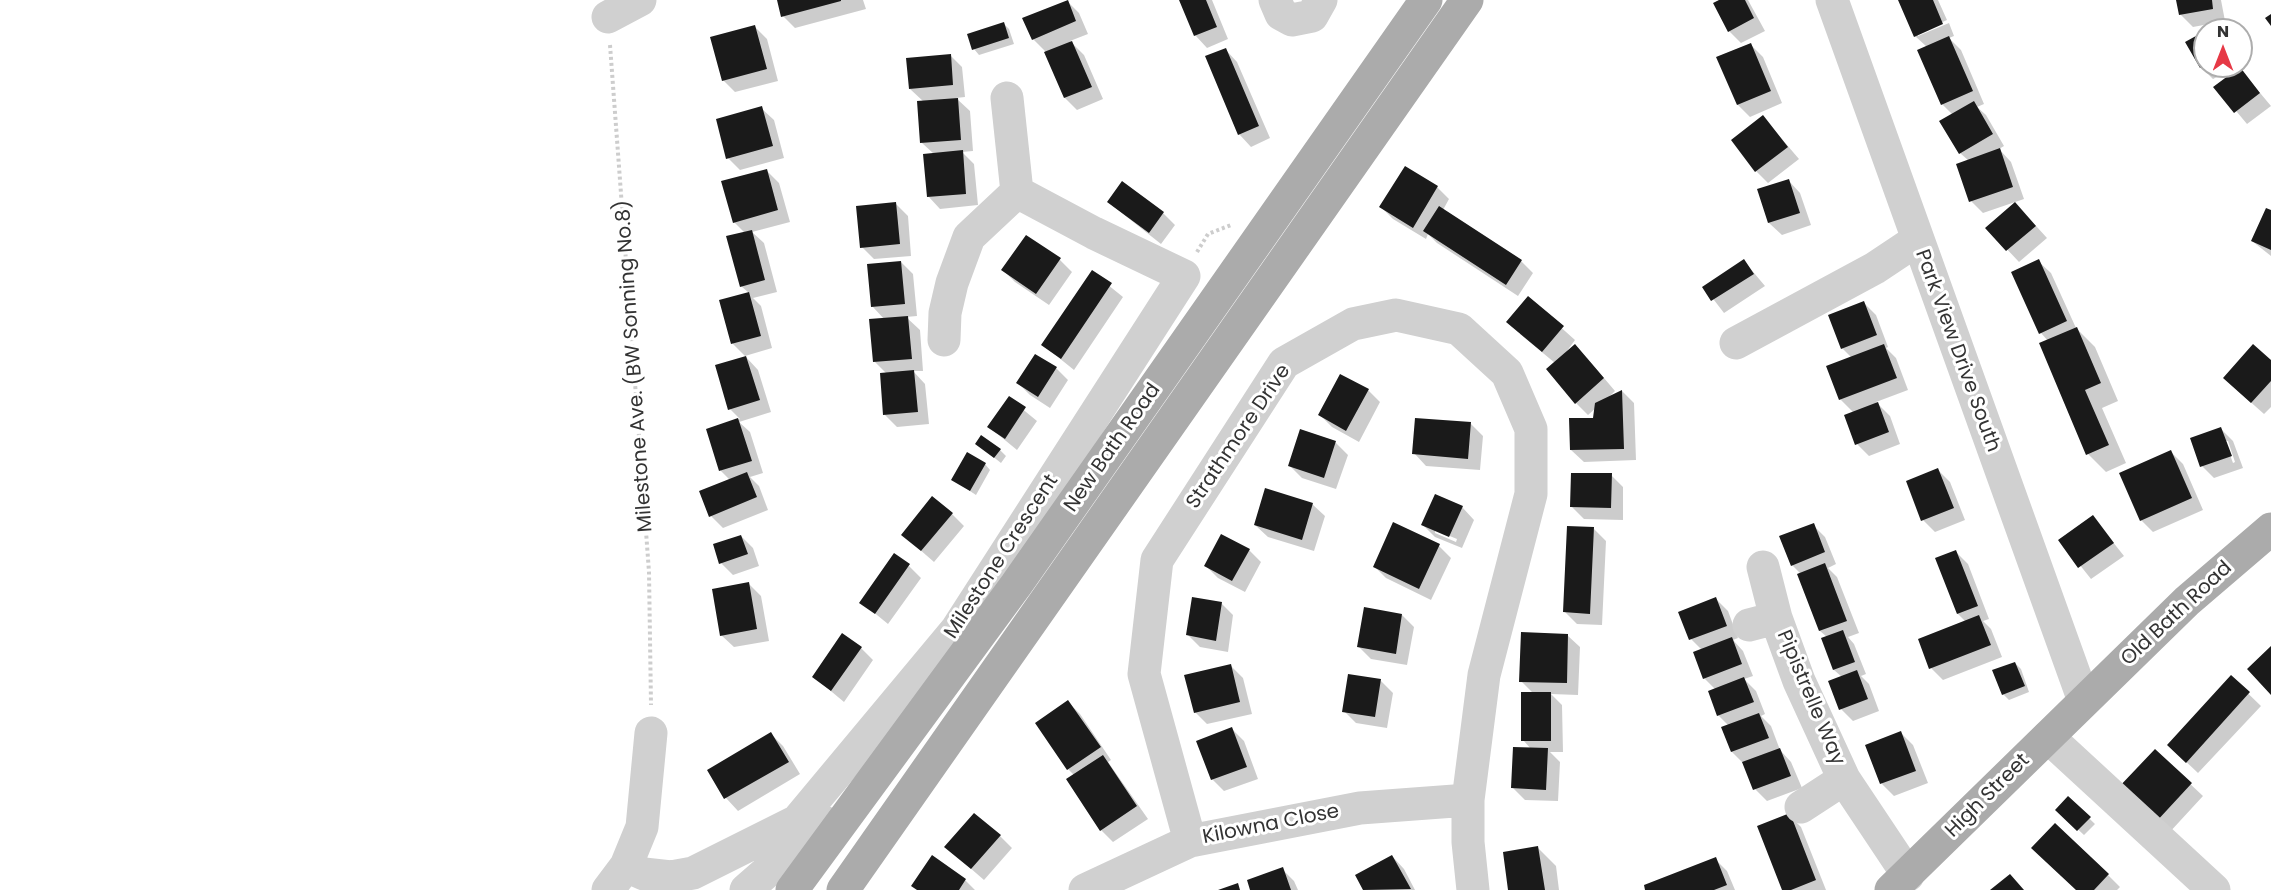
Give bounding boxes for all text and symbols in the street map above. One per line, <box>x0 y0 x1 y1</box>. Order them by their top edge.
north arrow <box>2193 18 2253 78</box>
text: N <box>2217 20 2229 43</box>
street label: Milestone Ave. (BW Sonning No.8) <box>611 199 659 533</box>
street label: Park View Drive South <box>1909 246 2005 456</box>
street label: Strathmore Drive <box>1182 360 1296 514</box>
street label: New Bath Road <box>1060 379 1166 517</box>
street label: Milestone Crescent <box>940 470 1064 644</box>
street label: Old Bath Road <box>2117 557 2237 671</box>
street label: Pipistrelle Way <box>1771 627 1849 769</box>
street label: High Street <box>1941 749 2035 843</box>
street label: Kilowna Close <box>1201 800 1341 850</box>

